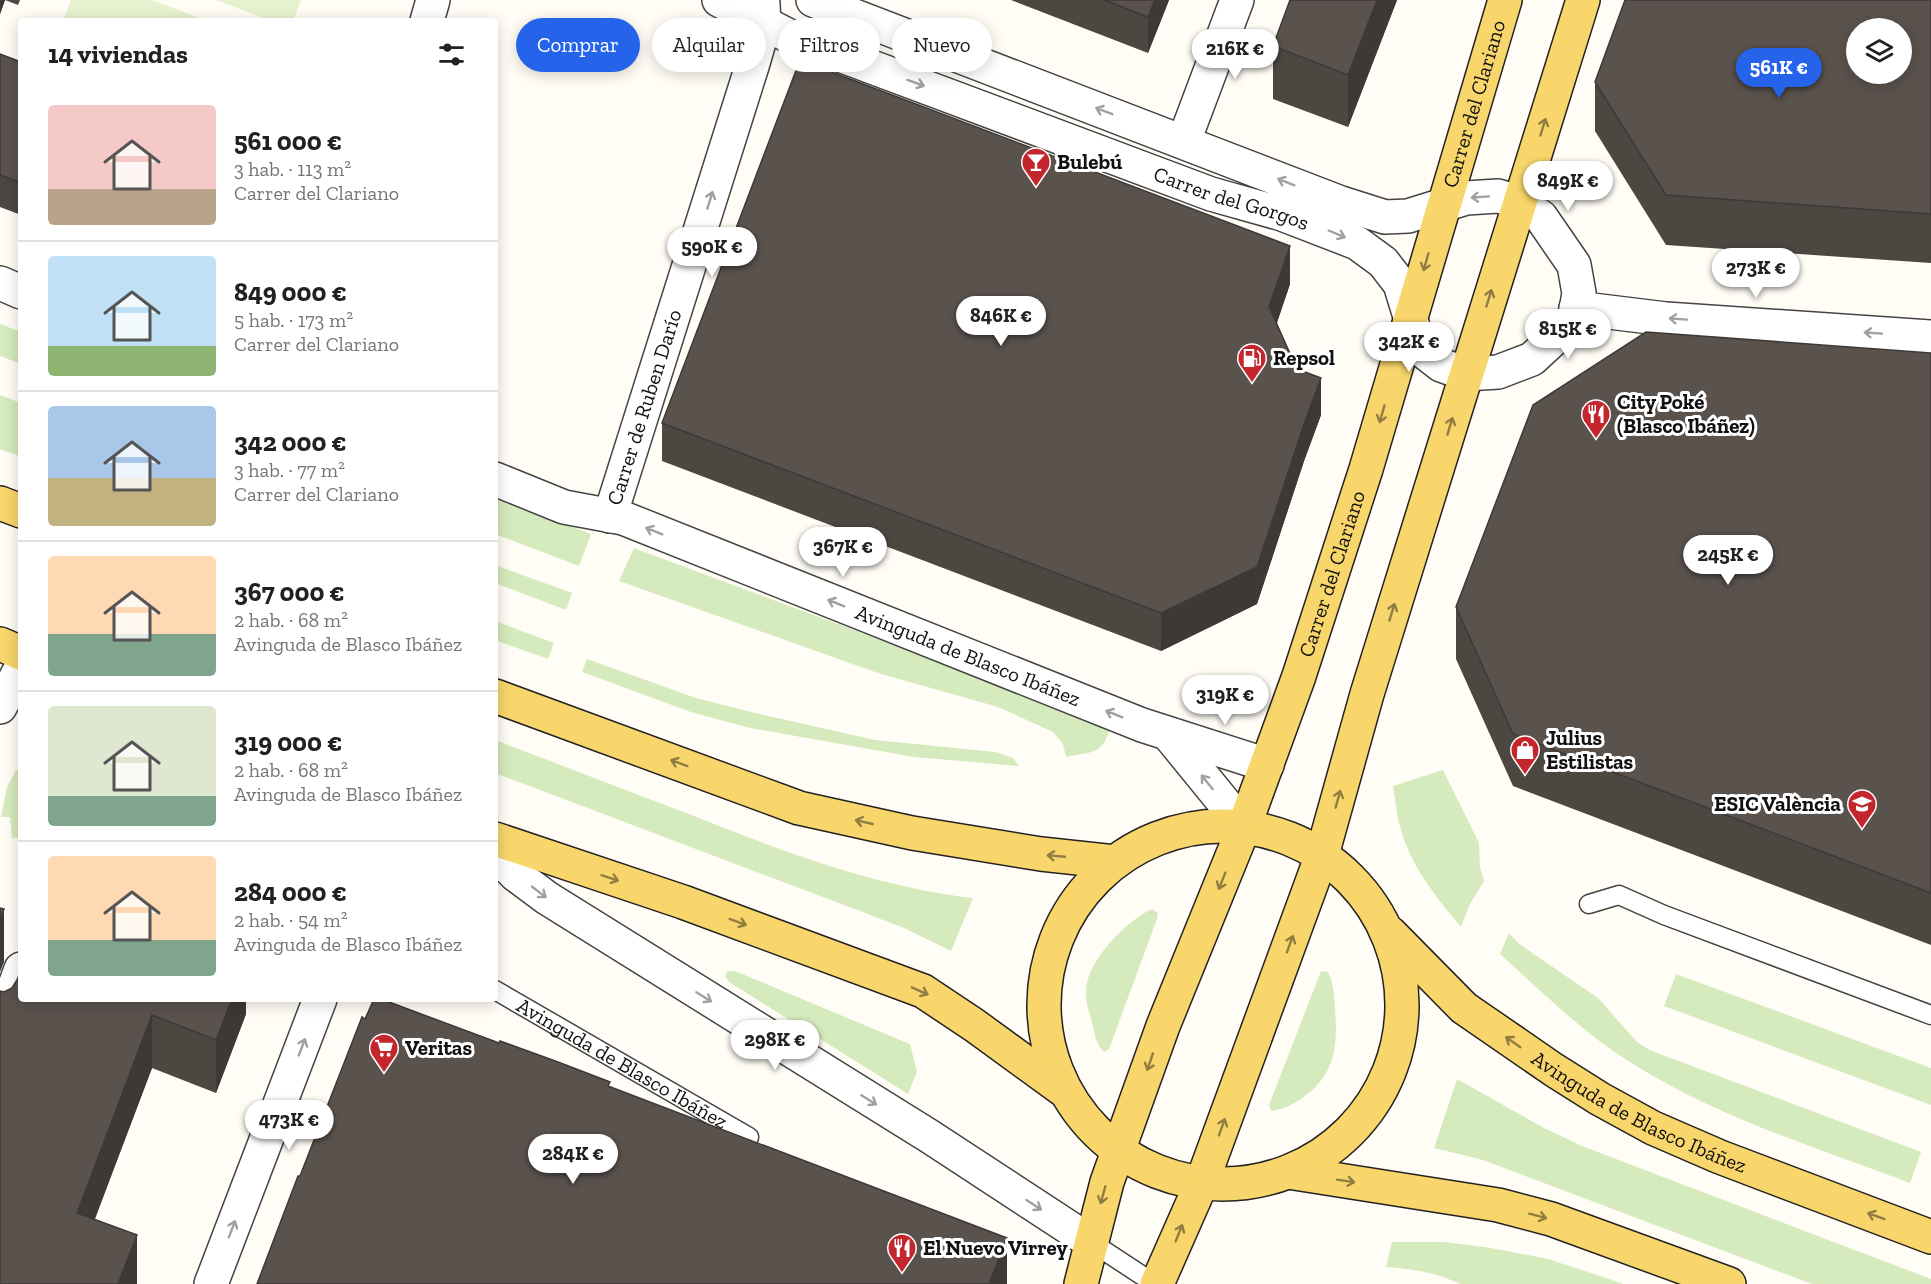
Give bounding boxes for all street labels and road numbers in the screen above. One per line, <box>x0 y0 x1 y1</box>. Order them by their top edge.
street label: Carrer del Clariano <box>1437 17 1510 190</box>
street label: Carrer del Gorgos <box>1150 161 1313 235</box>
street label: Carrer de Ruben Darío <box>601 306 686 508</box>
street label: Carrer del Clariano <box>1293 487 1370 660</box>
street label: Avinguda de Blasco Ibáñez <box>852 599 1085 711</box>
street label: Avinguda de Blasco Ibáñez <box>512 992 733 1134</box>
street label: Avinguda de Blasco Ibáñez <box>1527 1045 1751 1178</box>

